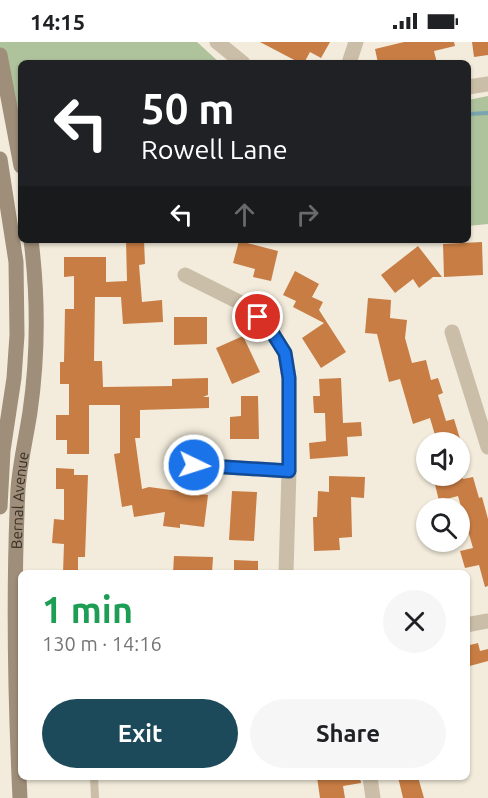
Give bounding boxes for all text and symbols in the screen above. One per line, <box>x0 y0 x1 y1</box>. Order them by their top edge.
text: 14:15 <box>30 9 85 34</box>
icon: left <box>42 84 120 162</box>
text: 50 m <box>141 85 235 132</box>
text: Rowell Lane <box>141 134 288 164</box>
icon: left <box>165 198 198 231</box>
icon: ahead <box>228 198 261 231</box>
icon: right <box>291 198 324 231</box>
pin <box>232 291 283 342</box>
icon: arrive <box>241 300 274 333</box>
map controls <box>416 432 470 552</box>
button: sound <box>416 432 470 486</box>
position arrow <box>162 433 226 497</box>
street label: Bernal Avenue <box>7 450 31 549</box>
button: search <box>416 498 470 552</box>
text: 1 min <box>42 589 133 630</box>
button: close <box>383 590 446 653</box>
text: 130 m · 14:16 <box>42 632 162 655</box>
button: Exit <box>42 699 238 768</box>
button: Share <box>250 699 446 768</box>

